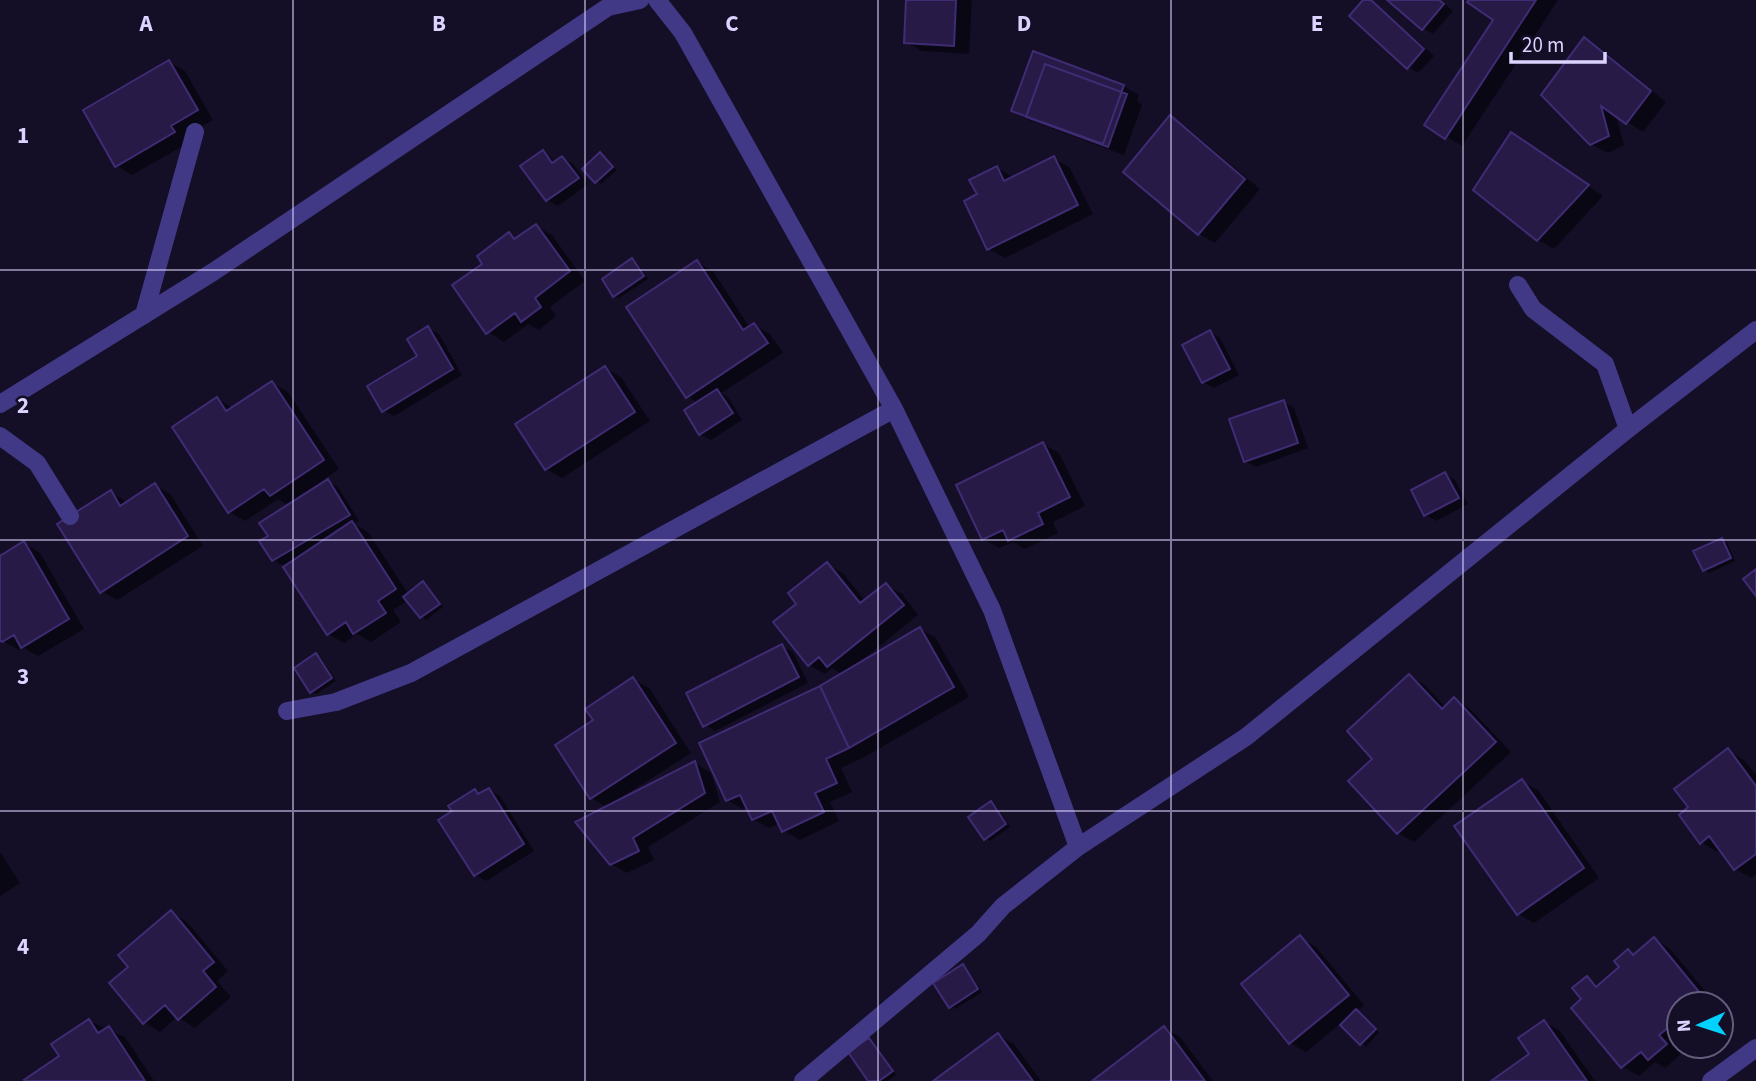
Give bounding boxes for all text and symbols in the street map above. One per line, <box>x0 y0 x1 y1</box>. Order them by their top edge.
text: A <box>138 7 153 40</box>
text: B <box>432 7 446 40</box>
text: C <box>725 7 739 40</box>
text: D <box>1017 7 1031 40</box>
text: E <box>1311 7 1323 40</box>
scale bar <box>1511 21 1606 65</box>
text: 20 m <box>1522 30 1564 60</box>
text: 1 <box>17 119 29 152</box>
text: 2 <box>17 389 29 422</box>
text: 3 <box>17 660 29 693</box>
text: 4 <box>17 930 29 963</box>
north arrow <box>1665 990 1735 1060</box>
text: N <box>1671 1019 1698 1033</box>

